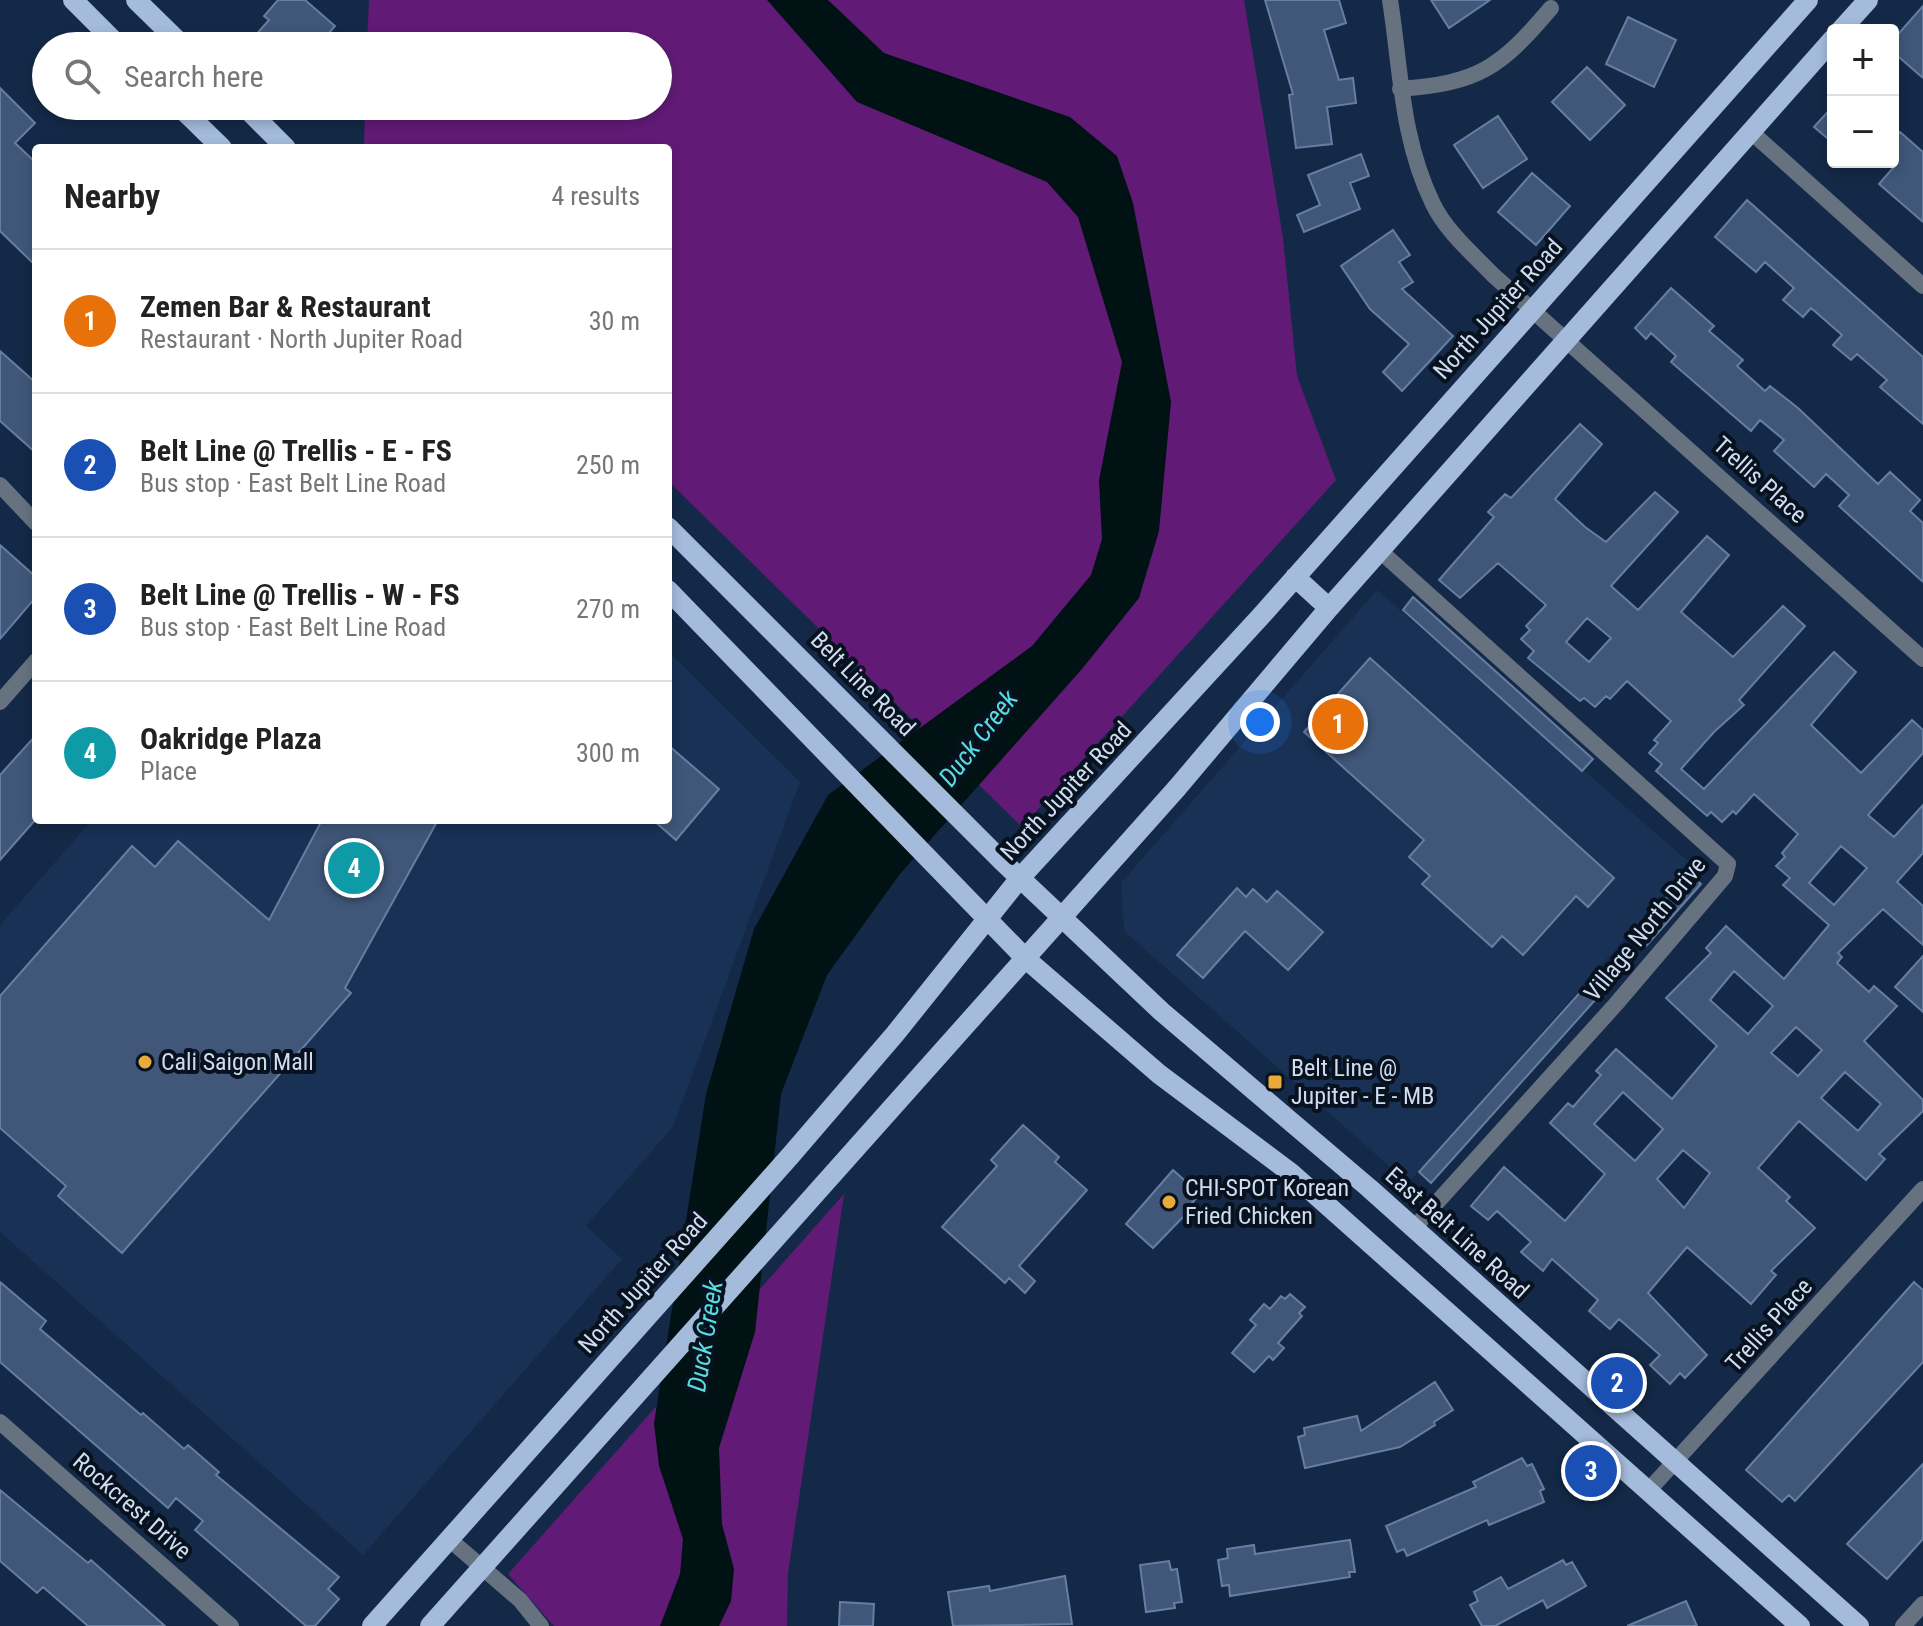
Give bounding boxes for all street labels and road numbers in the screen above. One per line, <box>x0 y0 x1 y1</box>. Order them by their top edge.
street label: North Jupiter Road <box>1428 233 1568 385</box>
street label: Trellis Place <box>1708 431 1812 529</box>
street label: Belt Line Road <box>805 626 921 742</box>
street label: North Jupiter Road <box>995 716 1137 866</box>
street label: Village North Drive <box>1578 851 1712 1007</box>
street label: East Belt Line Road <box>1380 1161 1534 1305</box>
street label: North Jupiter Road <box>573 1207 713 1359</box>
street label: Trellis Place <box>1720 1273 1818 1377</box>
street label: Rockcrest Drive <box>67 1447 197 1565</box>

